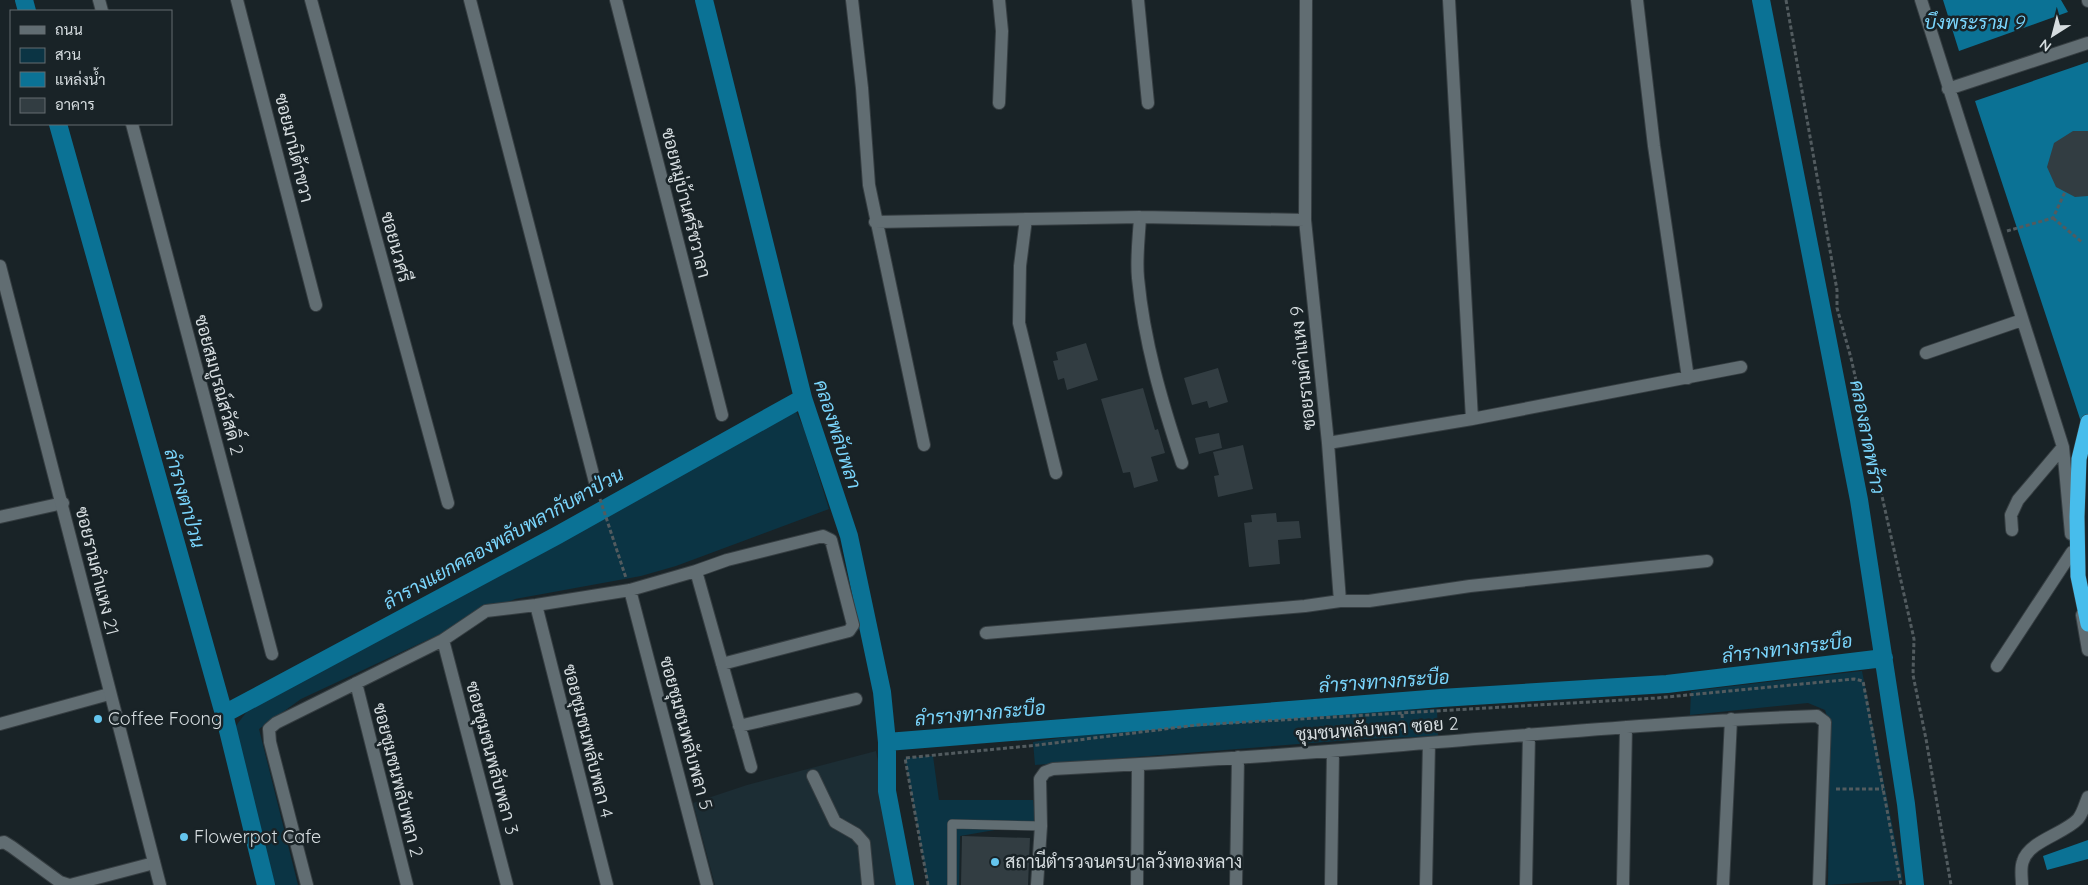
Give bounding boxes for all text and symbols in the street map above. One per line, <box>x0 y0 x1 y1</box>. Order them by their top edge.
legend <box>10 10 172 125</box>
water label: บึงพระราม 9 <box>1924 10 2026 34</box>
north arrow <box>2028 10 2078 60</box>
text: ถนน <box>55 20 83 39</box>
text: N <box>2036 35 2055 56</box>
text: สวน <box>55 45 81 64</box>
text: แหล่งน้ำ <box>55 67 106 89</box>
street label: ซอยมานิต้าขวา <box>270 91 319 205</box>
text: อาคาร <box>55 95 95 114</box>
street label: ซอยหมู่บ้านศรีชวาลา <box>655 125 717 281</box>
street label: ซอยนวศรี <box>376 209 418 285</box>
street label: ซอยรามคำแหง 9 <box>1285 305 1320 431</box>
street label: ซอยสมบูรณ์สวัสดิ์ 2 <box>188 311 253 458</box>
water label: คลองพลับพลา <box>809 376 867 492</box>
water label: คลองลาดพร้าว <box>1845 378 1891 496</box>
water label: ลำรางตาป่วน <box>159 446 211 550</box>
water label: ลำรางแยกคลองพลับพลากับตาป่วน <box>378 462 628 614</box>
street label: ซอยรามคำแหง 21 <box>70 504 125 638</box>
water label: ลำรางทางกระบือ <box>1720 628 1854 668</box>
street label: ซอยชุมชนพลับพลา 5 <box>654 654 718 812</box>
street label: ซอยชุมชนพลับพลา 4 <box>557 662 619 820</box>
water label: ลำรางทางกระบือ <box>1318 664 1450 698</box>
street label: ซอยชุมชนพลับพลา 3 <box>460 679 524 837</box>
water label: ลำรางทางกระบือ <box>914 695 1046 731</box>
street label: ซอยชุมชนพลับพลา 2 <box>367 700 429 860</box>
place label: Coffee Foong <box>108 707 222 730</box>
street label: ชุมชนพลับพลา ซอย 2 <box>1295 711 1459 747</box>
marker: Coffee Foong <box>92 713 104 725</box>
place label: Flowerpot Cafe <box>194 825 321 848</box>
marker: Flowerpot Cafe <box>178 831 190 843</box>
place label: สถานีตำรวจนครบาลวังทองหลาง <box>1005 849 1242 873</box>
marker: สถานีตำรวจนครบาลวังทองหลาง <box>989 856 1001 868</box>

